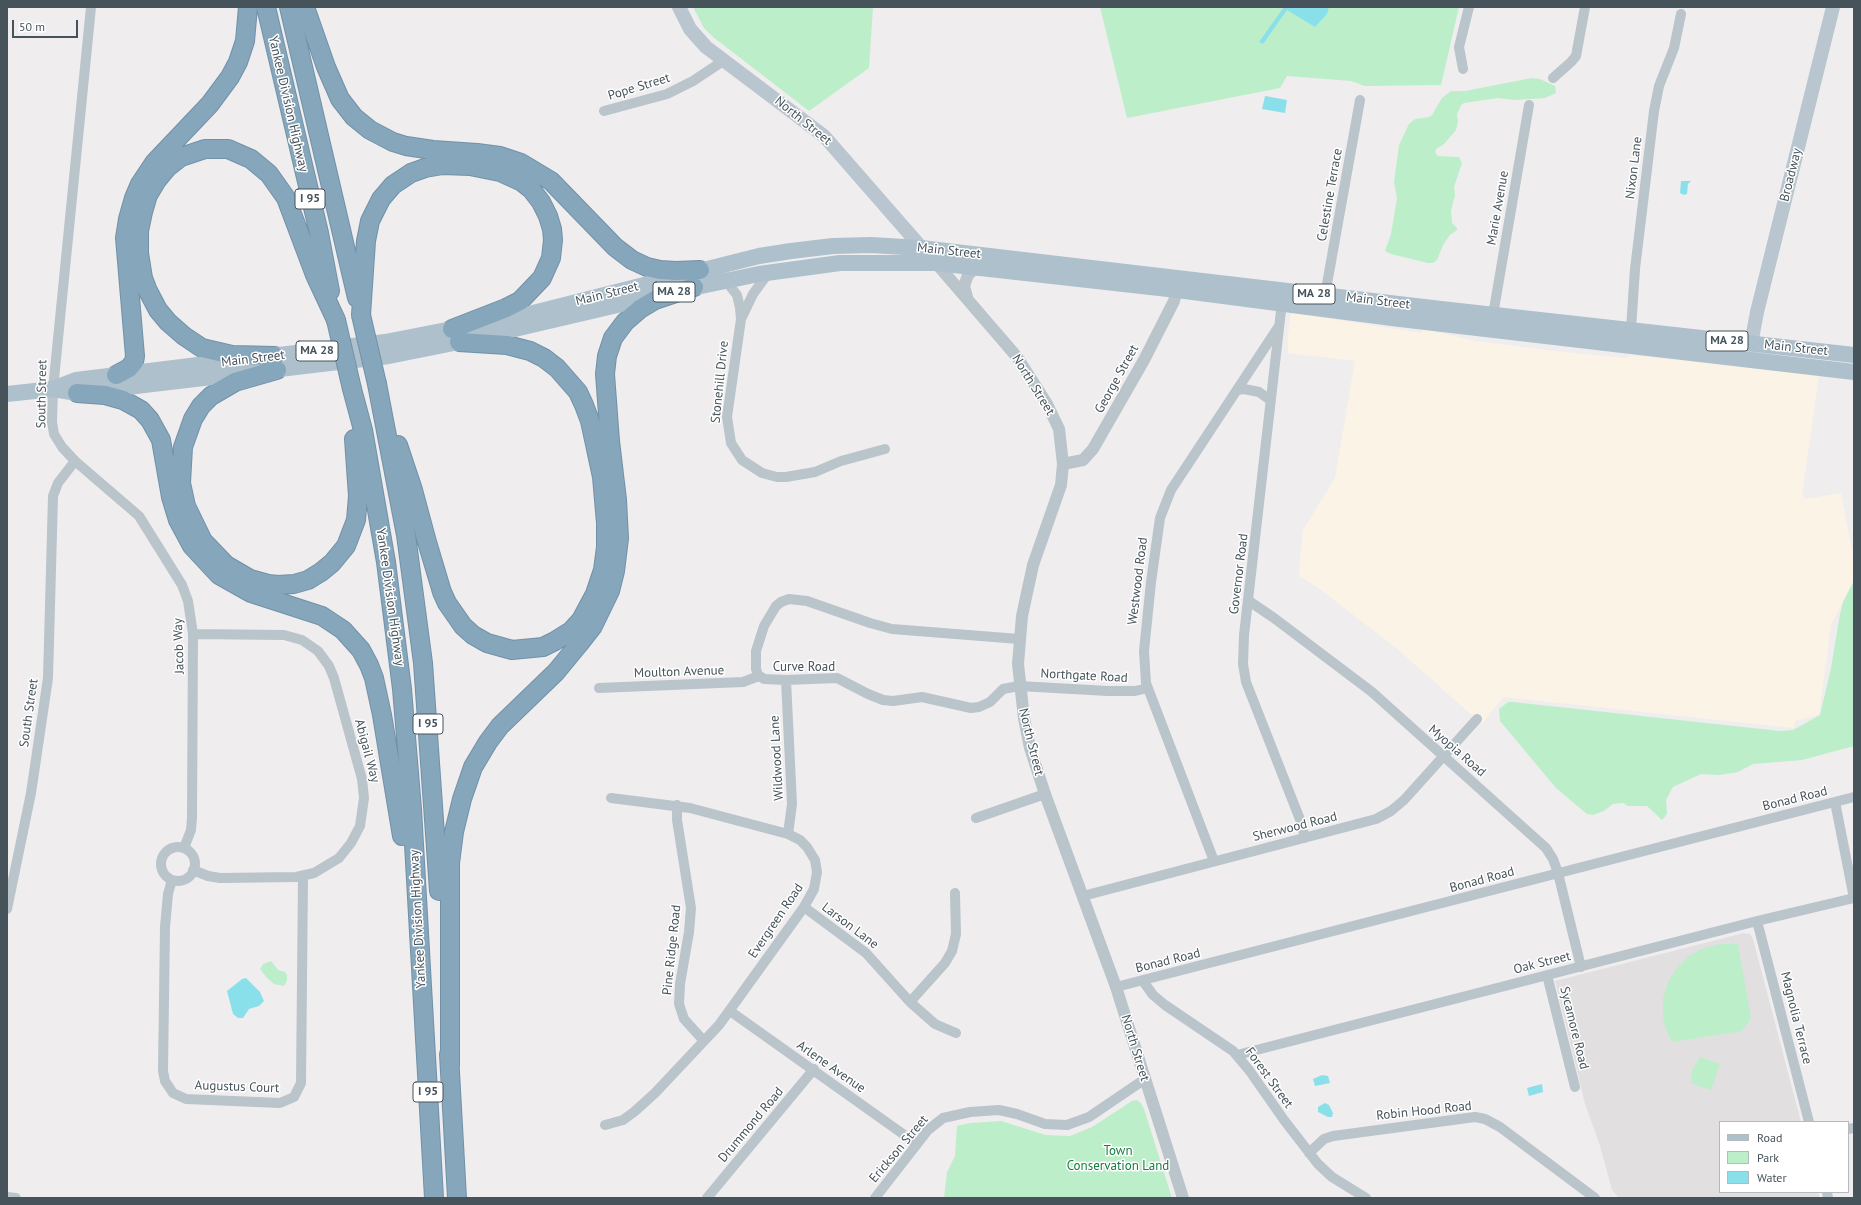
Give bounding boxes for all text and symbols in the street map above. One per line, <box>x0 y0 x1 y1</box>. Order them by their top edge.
scale bar <box>14 12 80 38</box>
text: 50 m <box>19 19 45 34</box>
street label: Yankee Division Highway <box>265 34 311 174</box>
street label: Pope Street <box>606 70 672 104</box>
street label: North Street <box>771 93 835 149</box>
street label: Nixon Lane <box>1622 136 1646 200</box>
street label: Celestine Terrace <box>1314 147 1346 243</box>
street label: Broadway <box>1777 147 1805 203</box>
street label: Marie Avenue <box>1484 170 1512 246</box>
road number: I 95 <box>295 189 325 209</box>
street label: Main Street <box>916 240 982 262</box>
street label: Main Street <box>574 279 640 309</box>
road number: MA 28 <box>653 282 695 302</box>
road number: MA 28 <box>1293 284 1335 304</box>
street label: Main Street <box>1345 289 1411 313</box>
road number: MA 28 <box>1706 331 1748 351</box>
street label: Main Street <box>1763 337 1829 359</box>
street label: Stonehill Drive <box>708 340 732 424</box>
road number: MA 28 <box>296 341 338 361</box>
street label: George Street <box>1092 342 1142 416</box>
street label: Main Street <box>220 347 286 371</box>
street label: North Street <box>1008 352 1058 418</box>
street label: South Street <box>34 359 50 429</box>
street label: Yankee Division Highway <box>373 527 407 667</box>
street label: Governor Road <box>1226 533 1252 615</box>
street label: Westwood Road <box>1125 536 1151 626</box>
street label: Jacob Way <box>170 618 188 674</box>
street label: Curve Road <box>773 659 835 675</box>
street label: Moulton Avenue <box>634 663 724 681</box>
street label: Northgate Road <box>1040 666 1128 686</box>
street label: South Street <box>16 678 42 748</box>
street label: North Street <box>1015 707 1047 777</box>
road number: I 95 <box>413 714 443 734</box>
street label: Wildwood Lane <box>767 715 787 801</box>
street label: Abigail Way <box>351 718 383 784</box>
street label: Myopia Road <box>1425 722 1489 780</box>
street label: Bonad Road <box>1761 783 1829 815</box>
street label: Sherwood Road <box>1251 809 1339 845</box>
street label: Yankee Division Highway <box>407 849 429 989</box>
street label: Bonad Road <box>1448 864 1516 896</box>
street label: Evergreen Road <box>745 881 807 961</box>
street label: Larson Lane <box>819 900 881 952</box>
street label: Pine Ridge Road <box>660 904 684 996</box>
street label: Bonad Road <box>1134 945 1202 977</box>
street label: Oak Street <box>1512 948 1572 978</box>
street label: Magnolia Terrace <box>1777 970 1815 1066</box>
street label: Sycamore Road <box>1556 985 1592 1071</box>
street label: North Street <box>1117 1013 1153 1083</box>
street label: Arlene Avenue <box>794 1038 868 1096</box>
street label: Forest Street <box>1242 1045 1296 1111</box>
street label: Augustus Court <box>194 1078 280 1096</box>
road number: I 95 <box>413 1082 443 1102</box>
street label: Drummond Road <box>715 1084 787 1166</box>
street label: Robin Hood Road <box>1376 1098 1472 1124</box>
street label: Erickson Street <box>866 1112 932 1186</box>
legend <box>1719 1121 1849 1193</box>
text: Road <box>1757 1130 1782 1145</box>
park label: Town Conservation Land <box>1067 1143 1169 1174</box>
text: Park <box>1757 1150 1779 1165</box>
text: Water <box>1757 1170 1787 1185</box>

